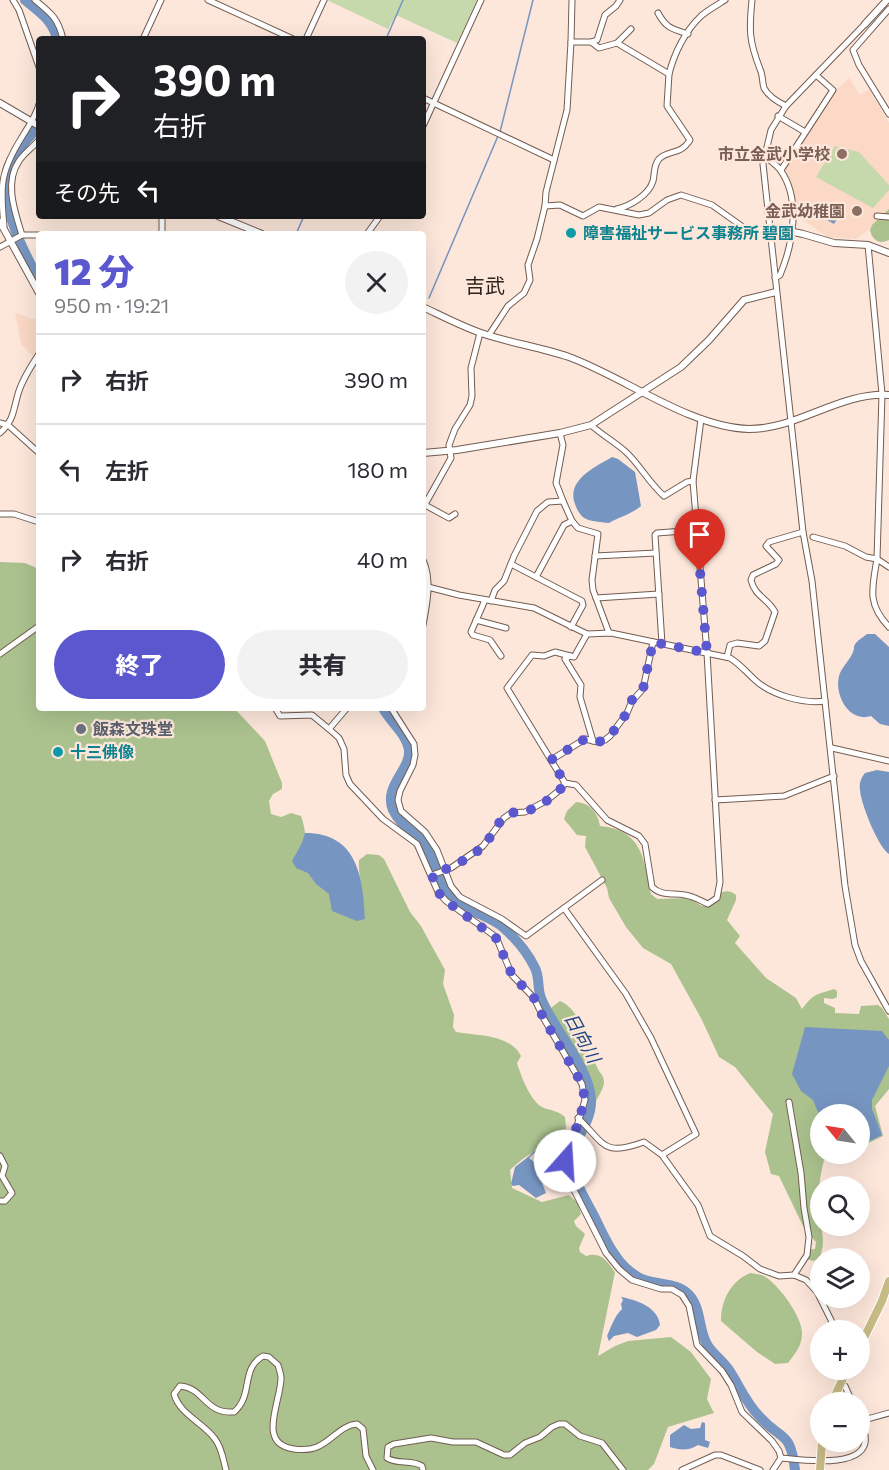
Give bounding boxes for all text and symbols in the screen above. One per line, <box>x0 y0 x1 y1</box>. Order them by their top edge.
text: 390 m <box>153 53 276 105</box>
icon: right <box>54 60 132 138</box>
text: 右折 <box>153 109 207 142</box>
place label: 市立金武小学校 <box>718 144 830 163</box>
marker: 市立金武小学校 <box>835 147 849 161</box>
icon: left <box>132 174 165 207</box>
text: その先 <box>54 179 120 206</box>
place label: 金武幼稚園 <box>765 201 845 220</box>
marker: 金武幼稚園 <box>850 204 864 218</box>
place label: 障害福祉サービス事務所 碧園 <box>583 223 794 242</box>
marker: 障害福祉サービス事務所 碧園 <box>564 226 578 240</box>
text: 12 分 <box>54 248 134 292</box>
button: close <box>345 251 408 314</box>
district label: 吉武 <box>465 273 505 297</box>
text: 950 m · 19:21 <box>54 293 169 317</box>
icon: right <box>54 363 87 396</box>
text: 390 m <box>344 366 408 393</box>
text: 右折 <box>105 367 149 394</box>
icon: left <box>54 453 87 486</box>
text: 180 m <box>347 456 408 483</box>
text: 左折 <box>105 457 149 484</box>
pin <box>674 509 725 571</box>
icon: arrive <box>683 518 716 551</box>
icon: right <box>54 543 87 576</box>
text: 40 m <box>357 546 408 573</box>
text: 右折 <box>105 547 149 574</box>
button: 終了 <box>54 630 225 699</box>
button: 共有 <box>237 630 408 699</box>
place label: 飯森文珠堂 <box>92 719 173 738</box>
marker: 飯森文珠堂 <box>74 722 88 736</box>
place label: 十三佛像 <box>70 742 134 761</box>
marker: 十三佛像 <box>51 745 65 759</box>
water label: 日向川 <box>560 1009 607 1068</box>
north arrow <box>810 1104 870 1164</box>
map controls <box>810 1104 870 1452</box>
position arrow <box>533 1129 597 1193</box>
button: search <box>810 1176 870 1236</box>
button: layers <box>810 1248 870 1308</box>
button: + <box>810 1320 870 1380</box>
button: − <box>810 1392 870 1452</box>

